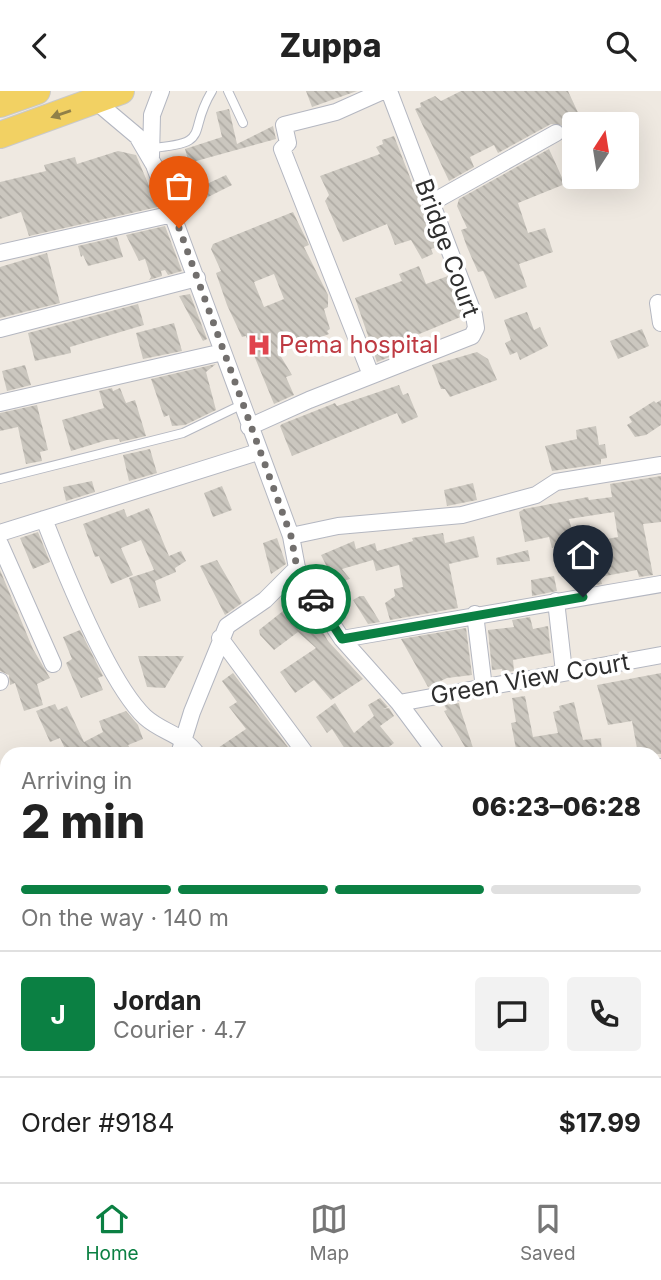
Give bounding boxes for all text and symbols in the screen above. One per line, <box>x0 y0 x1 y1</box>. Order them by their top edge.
text: Zuppa <box>280 26 382 65</box>
icon: back <box>21 27 59 65</box>
icon: search <box>602 27 640 65</box>
one-way arrow <box>50 109 71 120</box>
north arrow <box>562 112 639 189</box>
map controls <box>562 112 639 189</box>
pin <box>149 156 209 228</box>
icon: bag <box>160 167 198 205</box>
street label: Bridge Court <box>409 175 486 321</box>
place label: Pema hospital <box>279 330 438 359</box>
hospital icon: Pema hospital <box>245 331 273 359</box>
pin <box>553 525 613 597</box>
icon: home <box>564 536 602 574</box>
courier <box>281 564 351 634</box>
icon: car <box>297 580 335 618</box>
street label: Green View Court <box>428 647 632 710</box>
text: Arriving in <box>21 767 132 795</box>
text: 06:23–06:28 <box>472 791 641 822</box>
text: 2 min <box>21 793 145 849</box>
text: On the way · 140 m <box>21 904 229 932</box>
button: chat <box>475 977 549 1051</box>
button: phone <box>567 977 641 1051</box>
text: Jordan <box>113 985 202 1016</box>
text: J <box>50 999 66 1030</box>
text: Courier · 4.7 <box>113 1016 247 1044</box>
text: Order #9184 <box>21 1107 174 1138</box>
text: $17.99 <box>559 1107 641 1138</box>
tab: Home <box>85 1200 139 1265</box>
tab: Map <box>310 1200 349 1265</box>
tab: Saved <box>520 1200 576 1265</box>

